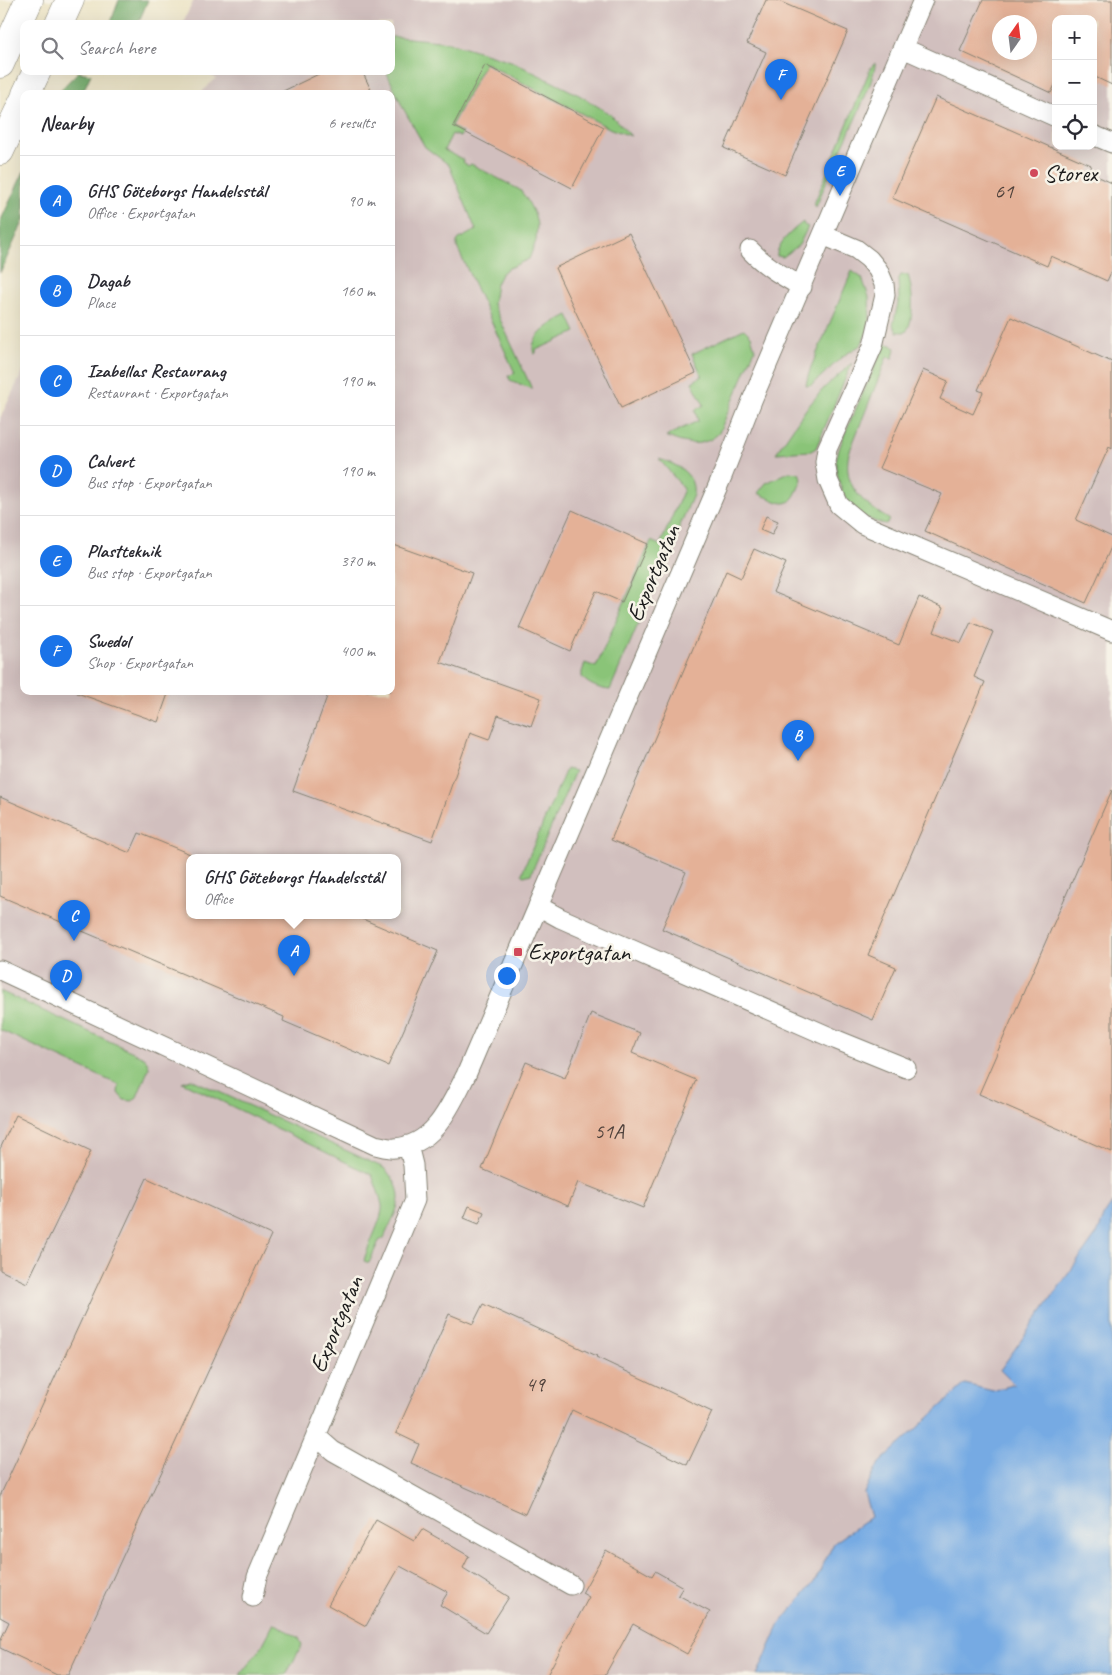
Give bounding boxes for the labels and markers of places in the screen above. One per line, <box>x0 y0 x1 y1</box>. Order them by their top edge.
pin: F <box>765 59 797 100</box>
pin: E <box>824 155 856 196</box>
place label: Storex <box>1044 158 1099 188</box>
marker: Storex <box>1028 167 1040 179</box>
pin: B <box>782 720 814 761</box>
pin: C <box>58 900 90 941</box>
pin: A <box>278 935 310 976</box>
place label: Exportgatan <box>528 937 631 967</box>
marker: Exportgatan <box>512 946 524 958</box>
pin: D <box>50 960 82 1001</box>

